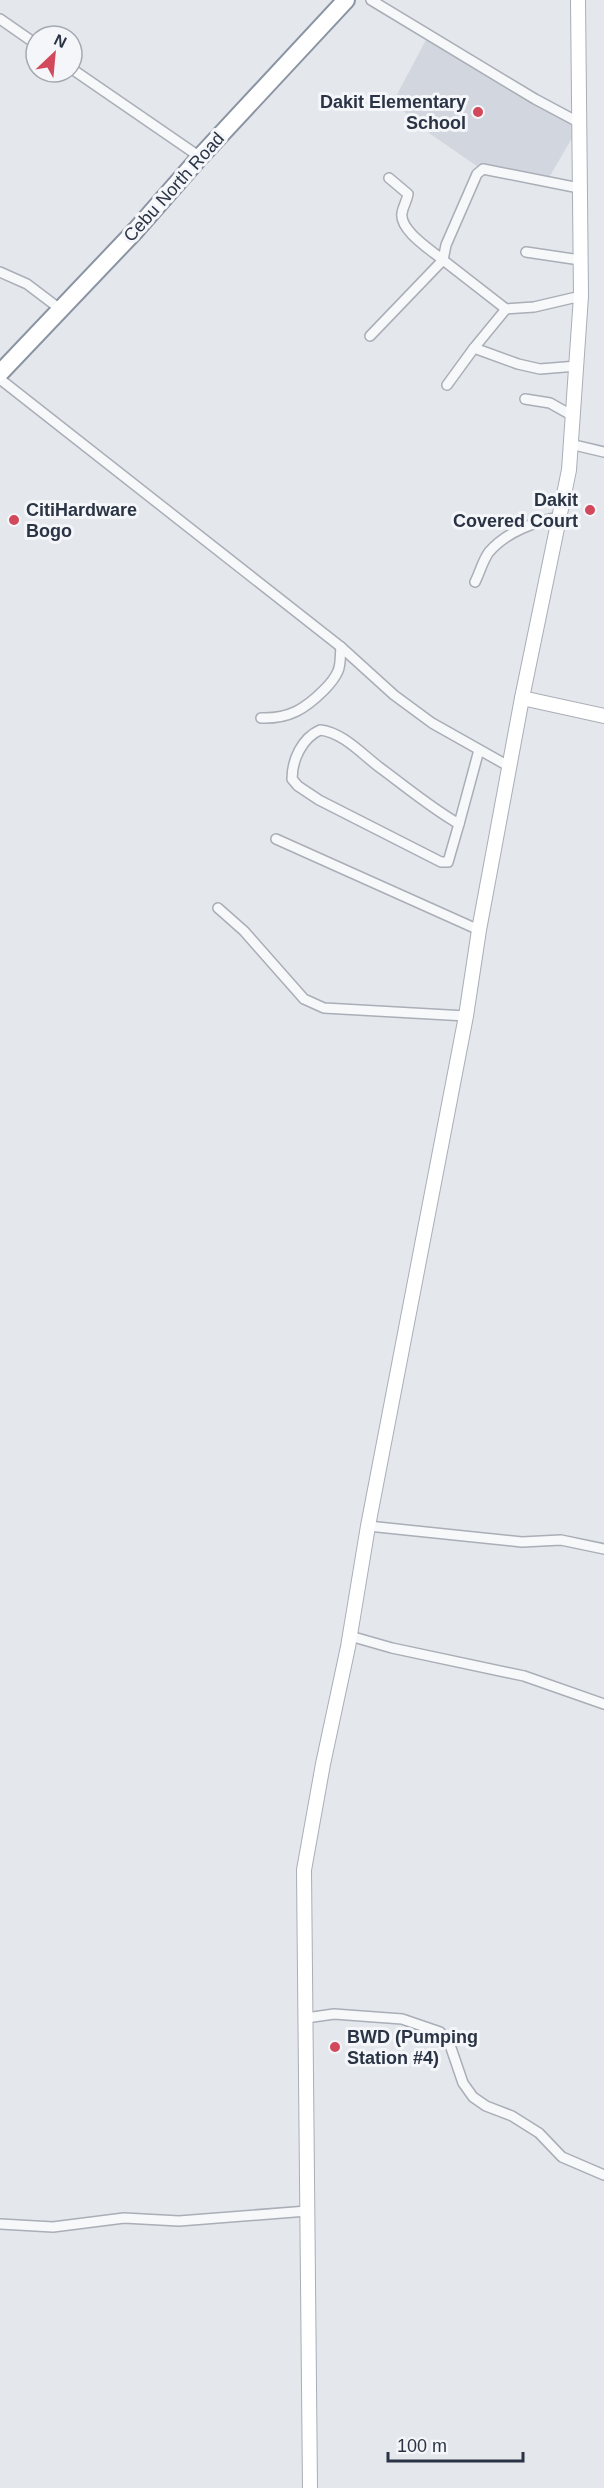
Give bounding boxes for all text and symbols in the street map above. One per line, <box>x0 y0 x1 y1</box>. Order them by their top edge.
north arrow <box>24 24 84 84</box>
text: N <box>51 31 69 51</box>
place label: Dakit Elementary School <box>320 92 466 133</box>
marker: Dakit Elementary School <box>471 105 485 119</box>
street label: Cebu North Road <box>120 128 228 246</box>
place label: Dakit Covered Court <box>453 490 578 531</box>
place label: CitiHardware Bogo <box>26 500 137 541</box>
marker: Dakit Covered Court <box>583 503 597 517</box>
marker: CitiHardware Bogo <box>7 513 21 527</box>
place label: BWD (Pumping Station #4) <box>347 2027 478 2068</box>
marker: BWD (Pumping Station #4) <box>328 2040 342 2054</box>
scale bar <box>388 2425 523 2463</box>
text: 100 m <box>397 2436 447 2456</box>

